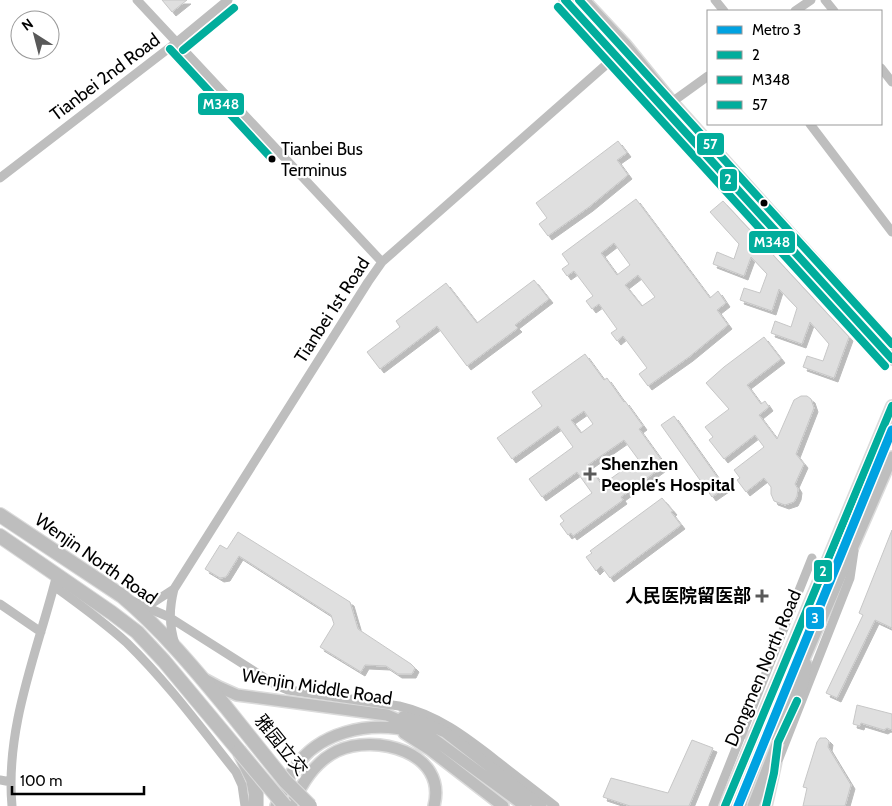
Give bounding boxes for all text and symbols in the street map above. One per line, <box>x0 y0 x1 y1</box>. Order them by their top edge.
north arrow <box>10 10 60 60</box>
legend <box>707 10 882 125</box>
text: N <box>18 14 37 35</box>
text: Metro 3 <box>752 21 801 39</box>
street label: Tianbei 2nd Road <box>46 29 164 125</box>
text: 2 <box>752 46 760 64</box>
text: M348 <box>752 71 790 89</box>
line badge: M348 <box>197 92 245 116</box>
text: M348 <box>203 95 239 113</box>
text: 57 <box>752 96 768 114</box>
line badge: 57 <box>696 132 725 156</box>
text: 57 <box>703 135 718 153</box>
place label: Tianbei Bus Terminus <box>281 139 363 180</box>
marker: Tianbei Bus Terminus <box>267 154 277 164</box>
line badge: 2 <box>719 168 738 192</box>
text: 2 <box>724 170 732 188</box>
unlabelled marker <box>759 198 769 208</box>
line badge: M348 <box>748 230 796 254</box>
text: M348 <box>754 233 790 251</box>
street label: Tianbei 1st Road <box>290 253 374 367</box>
place label: Shenzhen People's Hospital <box>601 453 735 496</box>
marker: Shenzhen People's Hospital <box>583 467 597 481</box>
street label: Wenjin North Road <box>31 509 161 609</box>
line badge: 2 <box>813 559 833 583</box>
text: 2 <box>819 562 827 580</box>
place label: 人民医院留医部 <box>625 585 751 607</box>
street label: Dongmen North Road <box>720 586 806 750</box>
marker: 人民医院留医部 <box>755 589 769 603</box>
line badge: 3 <box>805 606 825 630</box>
text: 3 <box>811 609 819 627</box>
street label: Wenjin Middle Road <box>240 664 394 710</box>
street label: 雅园立交 <box>250 710 312 780</box>
scale bar <box>12 764 145 796</box>
text: 100 m <box>20 772 62 790</box>

